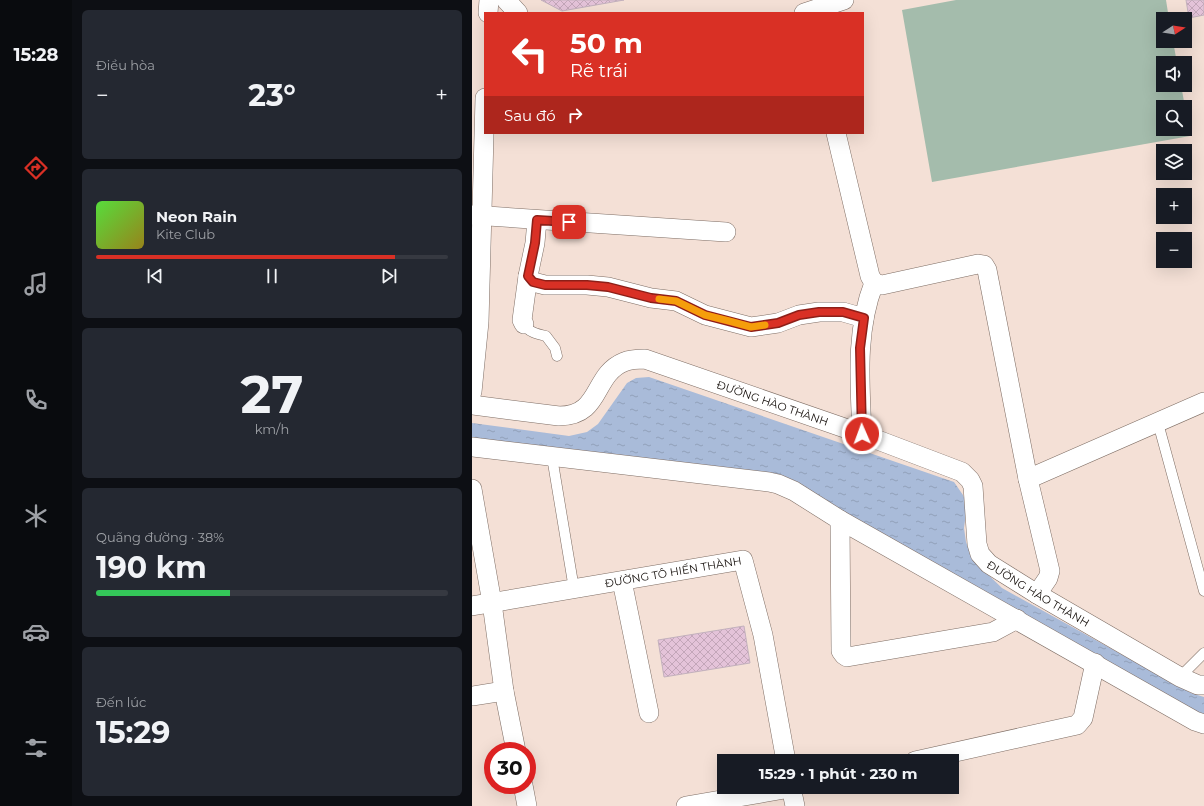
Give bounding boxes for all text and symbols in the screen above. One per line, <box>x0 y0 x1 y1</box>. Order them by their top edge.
north arrow <box>1156 12 1192 48</box>
map controls <box>1156 12 1192 268</box>
text: 50 m <box>570 26 643 60</box>
icon: left <box>504 28 556 80</box>
text: 15:28 <box>14 44 58 66</box>
button: sound <box>1156 56 1192 92</box>
text: Điều hòa <box>96 57 155 73</box>
text: Rẽ trái <box>570 60 628 82</box>
text: 23° <box>248 77 296 114</box>
text: − <box>96 82 109 109</box>
text: + <box>435 82 448 109</box>
button: search <box>1156 100 1192 136</box>
icon: right <box>564 104 586 126</box>
text: Sau đó <box>504 106 556 125</box>
button: layers <box>1156 144 1192 180</box>
icon: directions <box>22 154 50 182</box>
button: + <box>1156 188 1192 224</box>
pin <box>552 205 586 239</box>
text: Neon Rain <box>156 207 237 226</box>
icon: arrive <box>558 211 580 233</box>
text: Kite Club <box>156 226 215 242</box>
button: − <box>1156 232 1192 268</box>
icon: previous <box>144 265 166 287</box>
icon: pause <box>261 265 283 287</box>
icon: next <box>378 265 400 287</box>
icon: music <box>22 270 50 298</box>
text: 27 <box>241 363 303 426</box>
street label: ĐƯỜNG HÀO THÀNH <box>715 377 830 429</box>
icon: phone <box>22 386 50 414</box>
position arrow <box>841 413 883 455</box>
text: km/h <box>255 421 289 437</box>
icon: climate <box>22 502 50 530</box>
text: Quãng đường · 38% <box>96 529 224 545</box>
text: 190 km <box>96 549 207 586</box>
street label: ĐƯỜNG TÔ HIẾN THÀNH <box>604 553 743 590</box>
street label: ĐƯỜNG HÀO THÀNH <box>984 557 1092 630</box>
icon: car <box>22 618 50 646</box>
text: Đến lúc <box>96 694 146 710</box>
text: 15:29 <box>96 714 170 751</box>
icon: filters <box>22 734 50 762</box>
speed limit sign: 30 <box>484 742 536 794</box>
text: 15:29 · 1 phút · 230 m <box>759 764 917 783</box>

